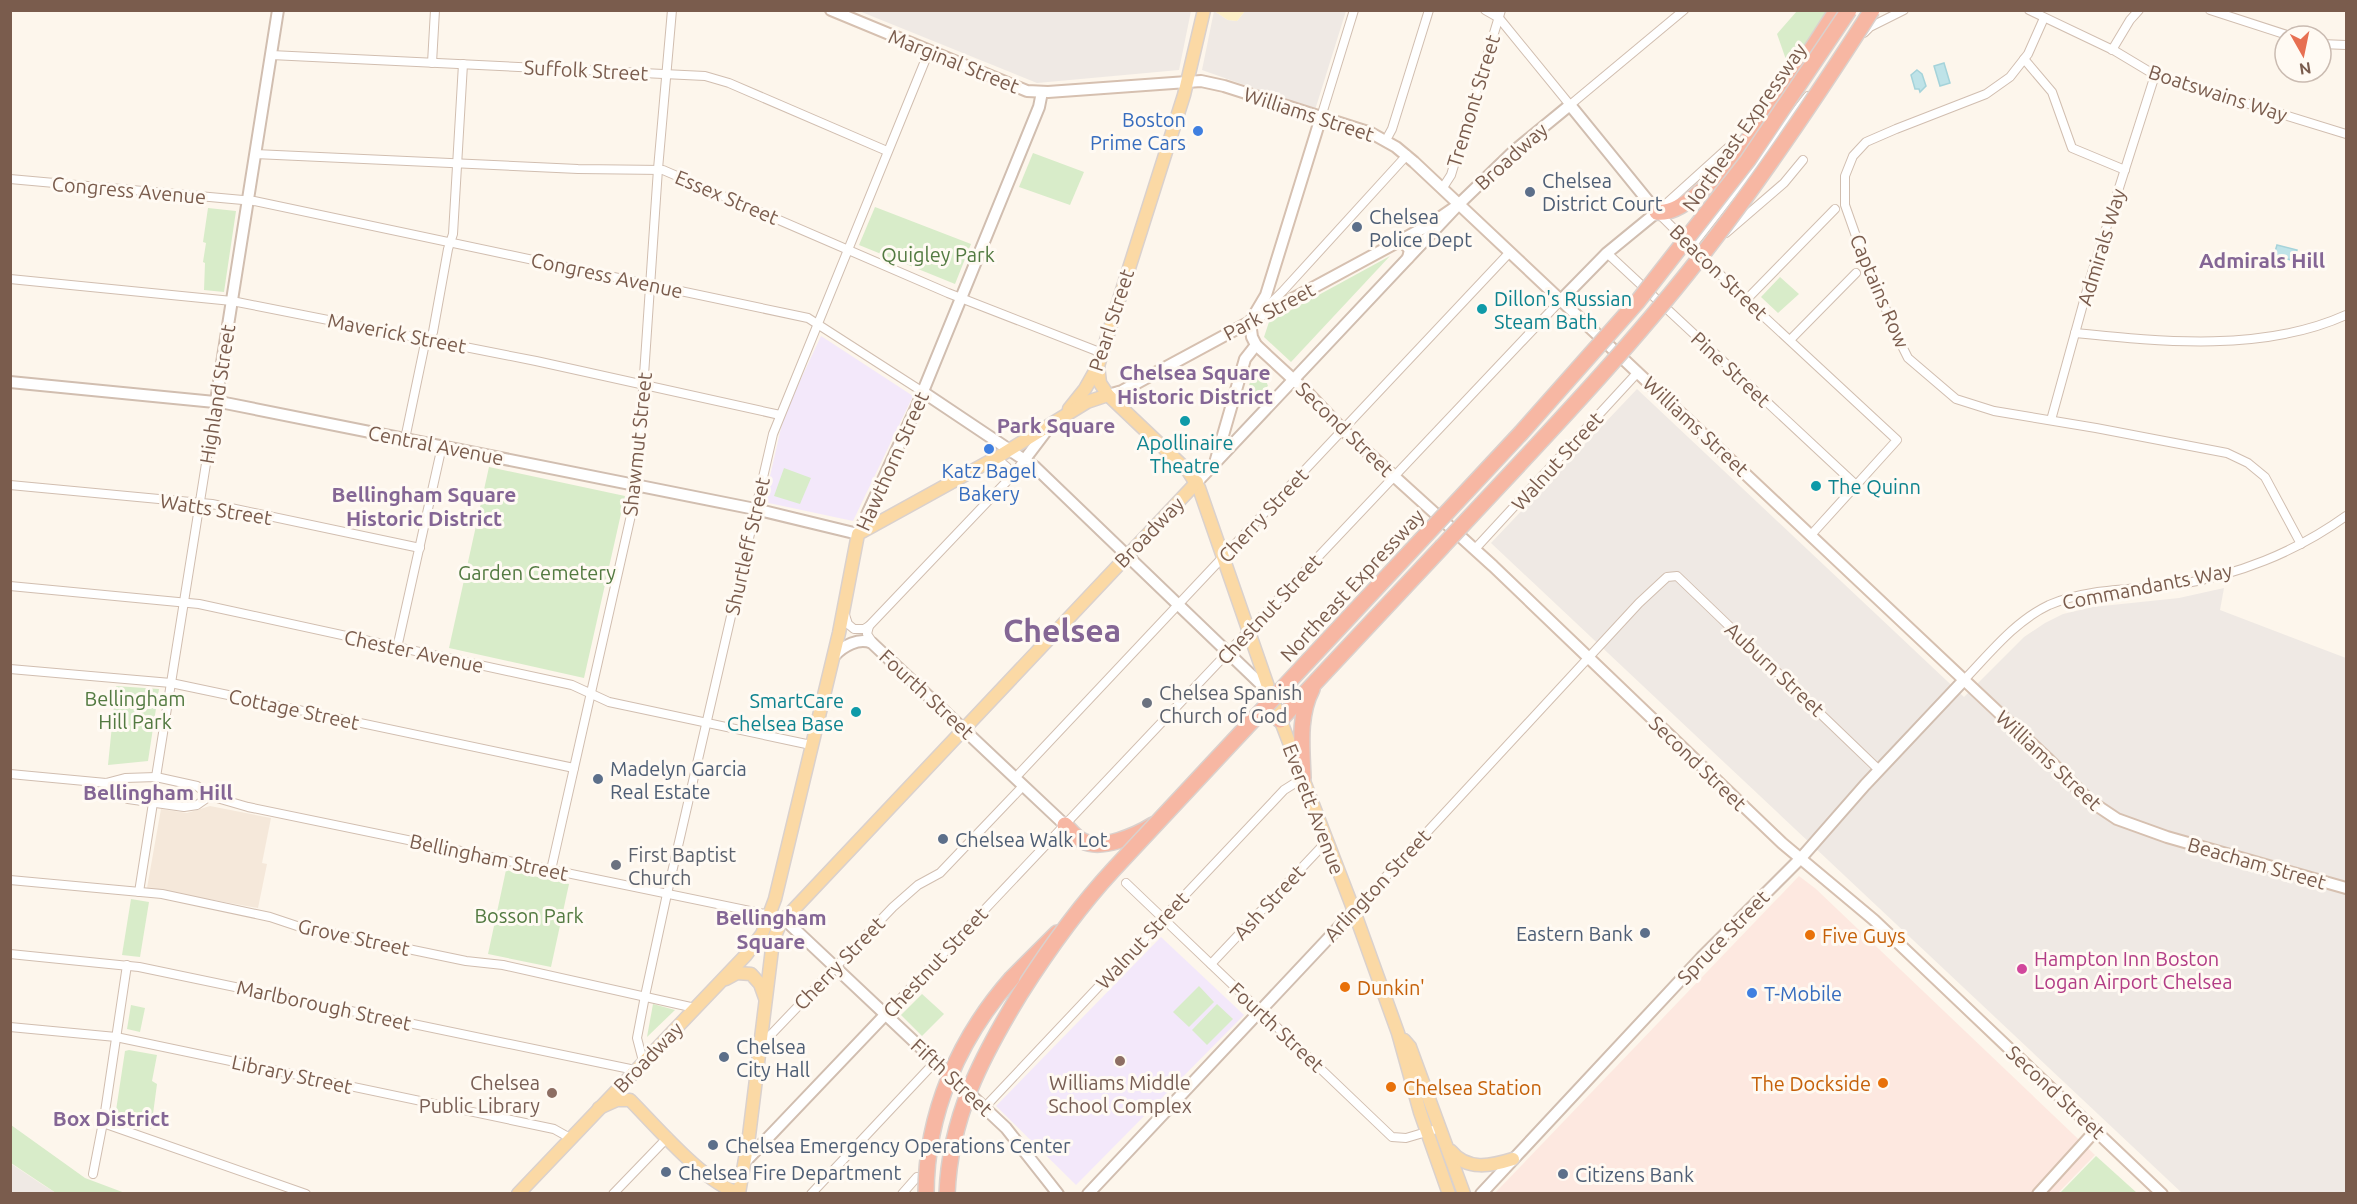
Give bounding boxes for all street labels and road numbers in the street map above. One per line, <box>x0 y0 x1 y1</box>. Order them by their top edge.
street label: Marginal Street <box>885 24 1023 98</box>
street label: Tremont Street <box>1442 32 1504 170</box>
street label: Northeast Expressway <box>1677 38 1811 215</box>
street label: Suffolk Street <box>523 55 649 85</box>
street label: Boatswains Way <box>2146 60 2291 126</box>
street label: Williams Street <box>1241 82 1377 146</box>
street label: Broadway <box>1470 117 1552 194</box>
street label: Essex Street <box>672 165 782 229</box>
street label: Congress Avenue <box>51 172 207 208</box>
street label: Admirals Way <box>2072 185 2130 308</box>
street label: Beacon Street <box>1665 220 1773 324</box>
street label: Captains Row <box>1846 231 1915 352</box>
street label: Congress Avenue <box>529 248 685 302</box>
street label: Pearl Street <box>1084 266 1138 374</box>
street label: Park Street <box>1219 277 1319 345</box>
street label: Maverick Street <box>326 308 468 358</box>
street label: Highland Street <box>195 323 239 465</box>
street label: Pine Street <box>1687 327 1775 412</box>
street label: Shawmut Street <box>618 371 656 517</box>
street label: Williams Street <box>1639 371 1754 481</box>
street label: Second Street <box>1292 377 1398 481</box>
street label: Hawthorn Street <box>851 388 933 534</box>
street label: Walnut Street <box>1507 407 1607 515</box>
street label: Central Avenue <box>366 421 506 469</box>
street label: Cherry Street <box>1214 463 1313 567</box>
street label: Shurtleff Street <box>720 475 774 617</box>
street label: Watts Street <box>158 489 274 529</box>
street label: Broadway <box>1110 492 1189 572</box>
street label: Northeast Expressway <box>1275 504 1429 666</box>
street label: Chestnut Street <box>1212 549 1326 669</box>
street label: Commandants Way <box>2060 558 2234 614</box>
street label: Auburn Street <box>1721 617 1829 721</box>
street label: Chester Avenue <box>342 625 486 677</box>
street label: Fourth Street <box>875 644 979 744</box>
street label: Cottage Street <box>227 684 361 734</box>
street label: Williams Street <box>1992 705 2107 815</box>
street label: Second Street <box>1645 711 1751 815</box>
street label: Everett Avenue <box>1279 740 1349 878</box>
street label: Arlington Street <box>1319 824 1435 946</box>
street label: Bellingham Street <box>408 829 570 885</box>
street label: Beacham Street <box>2185 832 2329 894</box>
street label: Ash Street <box>1229 860 1309 944</box>
street label: Spruce Street <box>1672 885 1774 989</box>
street label: Walnut Street <box>1091 886 1193 993</box>
street label: Chestnut Street <box>878 902 992 1022</box>
street label: Cherry Street <box>789 912 889 1014</box>
street label: Grove Street <box>296 914 412 960</box>
street label: Marlborough Street <box>235 975 414 1035</box>
street label: Fourth Street <box>1225 977 1329 1077</box>
street label: Broadway <box>609 1017 688 1097</box>
street label: Fifth Street <box>907 1034 997 1121</box>
street label: Second Street <box>2002 1041 2110 1143</box>
street label: Library Street <box>230 1050 355 1098</box>

